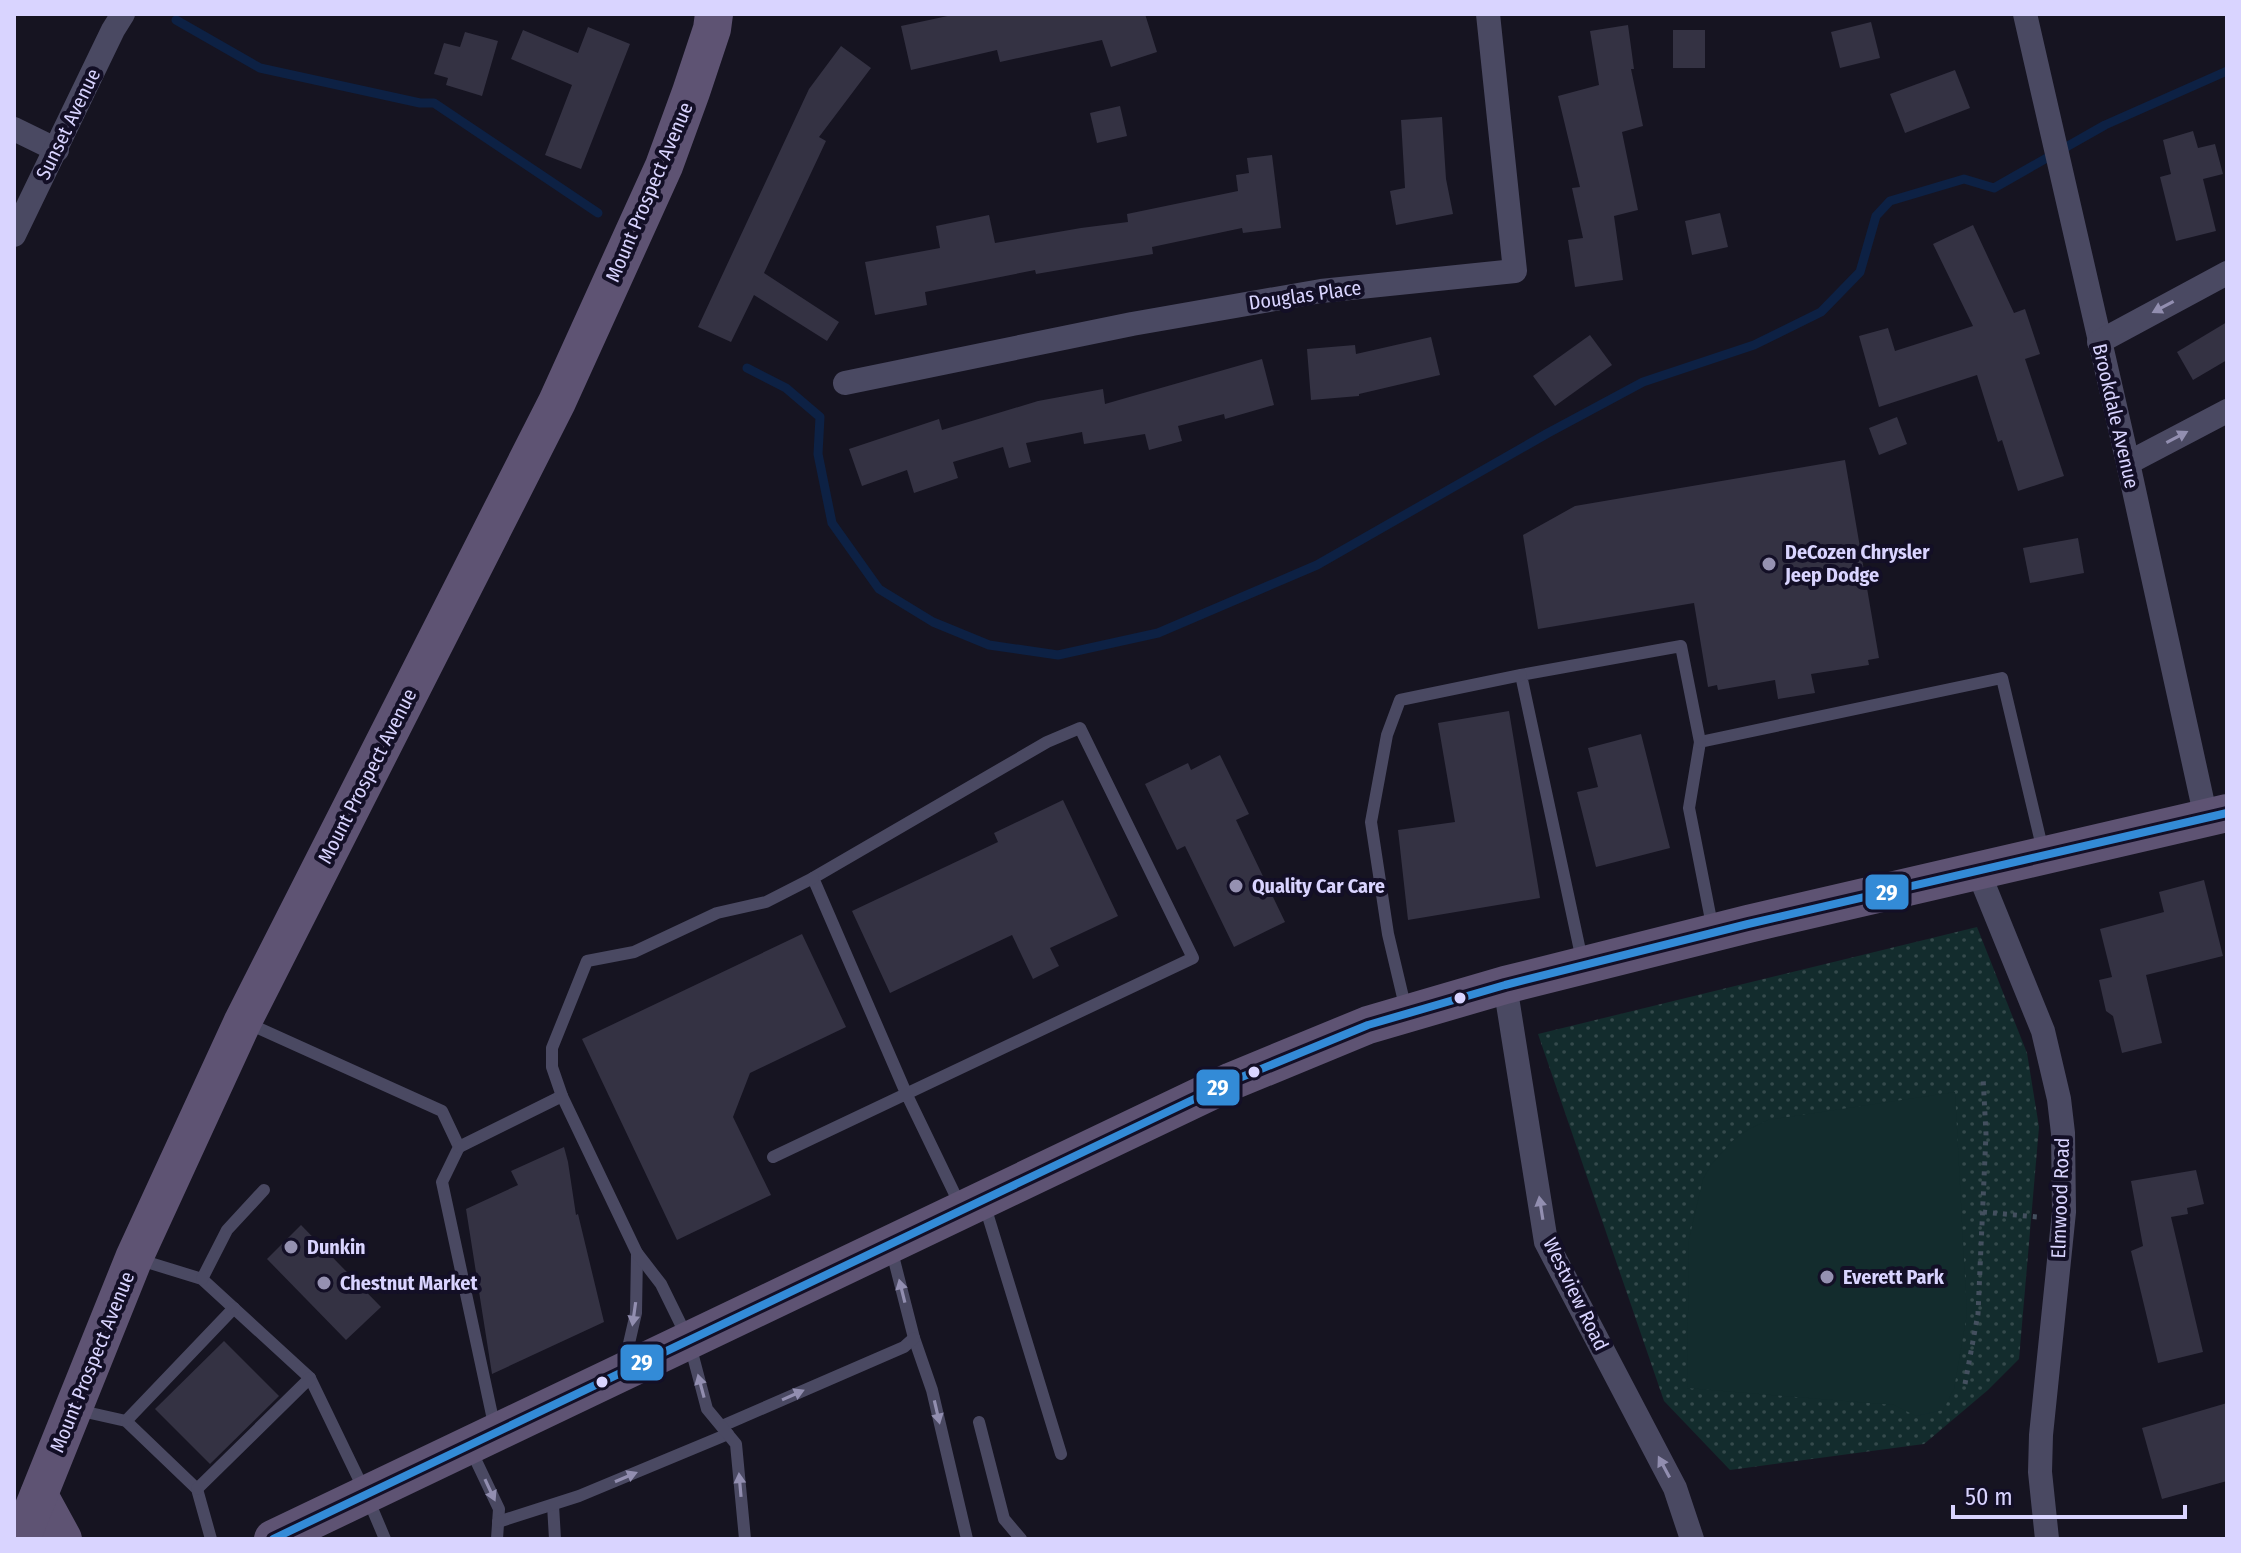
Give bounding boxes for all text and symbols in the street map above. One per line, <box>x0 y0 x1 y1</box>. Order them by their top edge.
street label: Sunset Avenue <box>31 65 105 183</box>
street label: Mount Prospect Avenue <box>600 99 698 285</box>
street label: Douglas Place <box>1247 275 1363 315</box>
one-way arrow <box>2152 300 2174 314</box>
street label: Brookdale Avenue <box>2088 341 2144 491</box>
one-way arrow <box>2166 430 2189 444</box>
place label: DeCozen Chrysler Jeep Dodge <box>1784 540 1930 587</box>
marker: DeCozen Chrysler Jeep Dodge <box>1760 555 1778 573</box>
street label: Mount Prospect Avenue <box>313 685 421 867</box>
line badge: 29 <box>1864 873 1910 911</box>
place label: Quality Car Care <box>1252 874 1385 898</box>
marker: Quality Car Care <box>1227 877 1245 895</box>
text: 29 <box>1875 879 1898 906</box>
unlabelled marker <box>1452 990 1468 1006</box>
unlabelled marker <box>1246 1064 1262 1080</box>
line badge: 29 <box>1195 1068 1241 1107</box>
text: 29 <box>1206 1074 1229 1101</box>
street label: Elmwood Road <box>2046 1137 2074 1259</box>
one-way arrow <box>1534 1195 1547 1220</box>
street label: Westview Road <box>1538 1234 1614 1354</box>
place label: Dunkin <box>307 1235 366 1259</box>
marker: Dunkin <box>282 1238 300 1256</box>
place label: Everett Park <box>1843 1265 1945 1289</box>
street label: Mount Prospect Avenue <box>45 1268 139 1456</box>
marker: Everett Park <box>1818 1268 1836 1286</box>
place label: Chestnut Market <box>340 1271 478 1295</box>
marker: Chestnut Market <box>315 1274 333 1292</box>
one-way arrow <box>895 1279 908 1304</box>
one-way arrow <box>627 1301 640 1326</box>
line badge: 29 <box>619 1343 665 1382</box>
text: 29 <box>630 1349 653 1376</box>
one-way arrow <box>694 1373 706 1398</box>
unlabelled marker <box>594 1374 610 1390</box>
one-way arrow <box>781 1389 805 1402</box>
one-way arrow <box>931 1400 944 1425</box>
one-way arrow <box>1657 1455 1670 1478</box>
scale bar <box>1953 1469 2185 1519</box>
one-way arrow <box>614 1470 638 1483</box>
one-way arrow <box>733 1472 746 1497</box>
one-way arrow <box>483 1479 497 1502</box>
text: 50 m <box>1965 1483 2013 1511</box>

